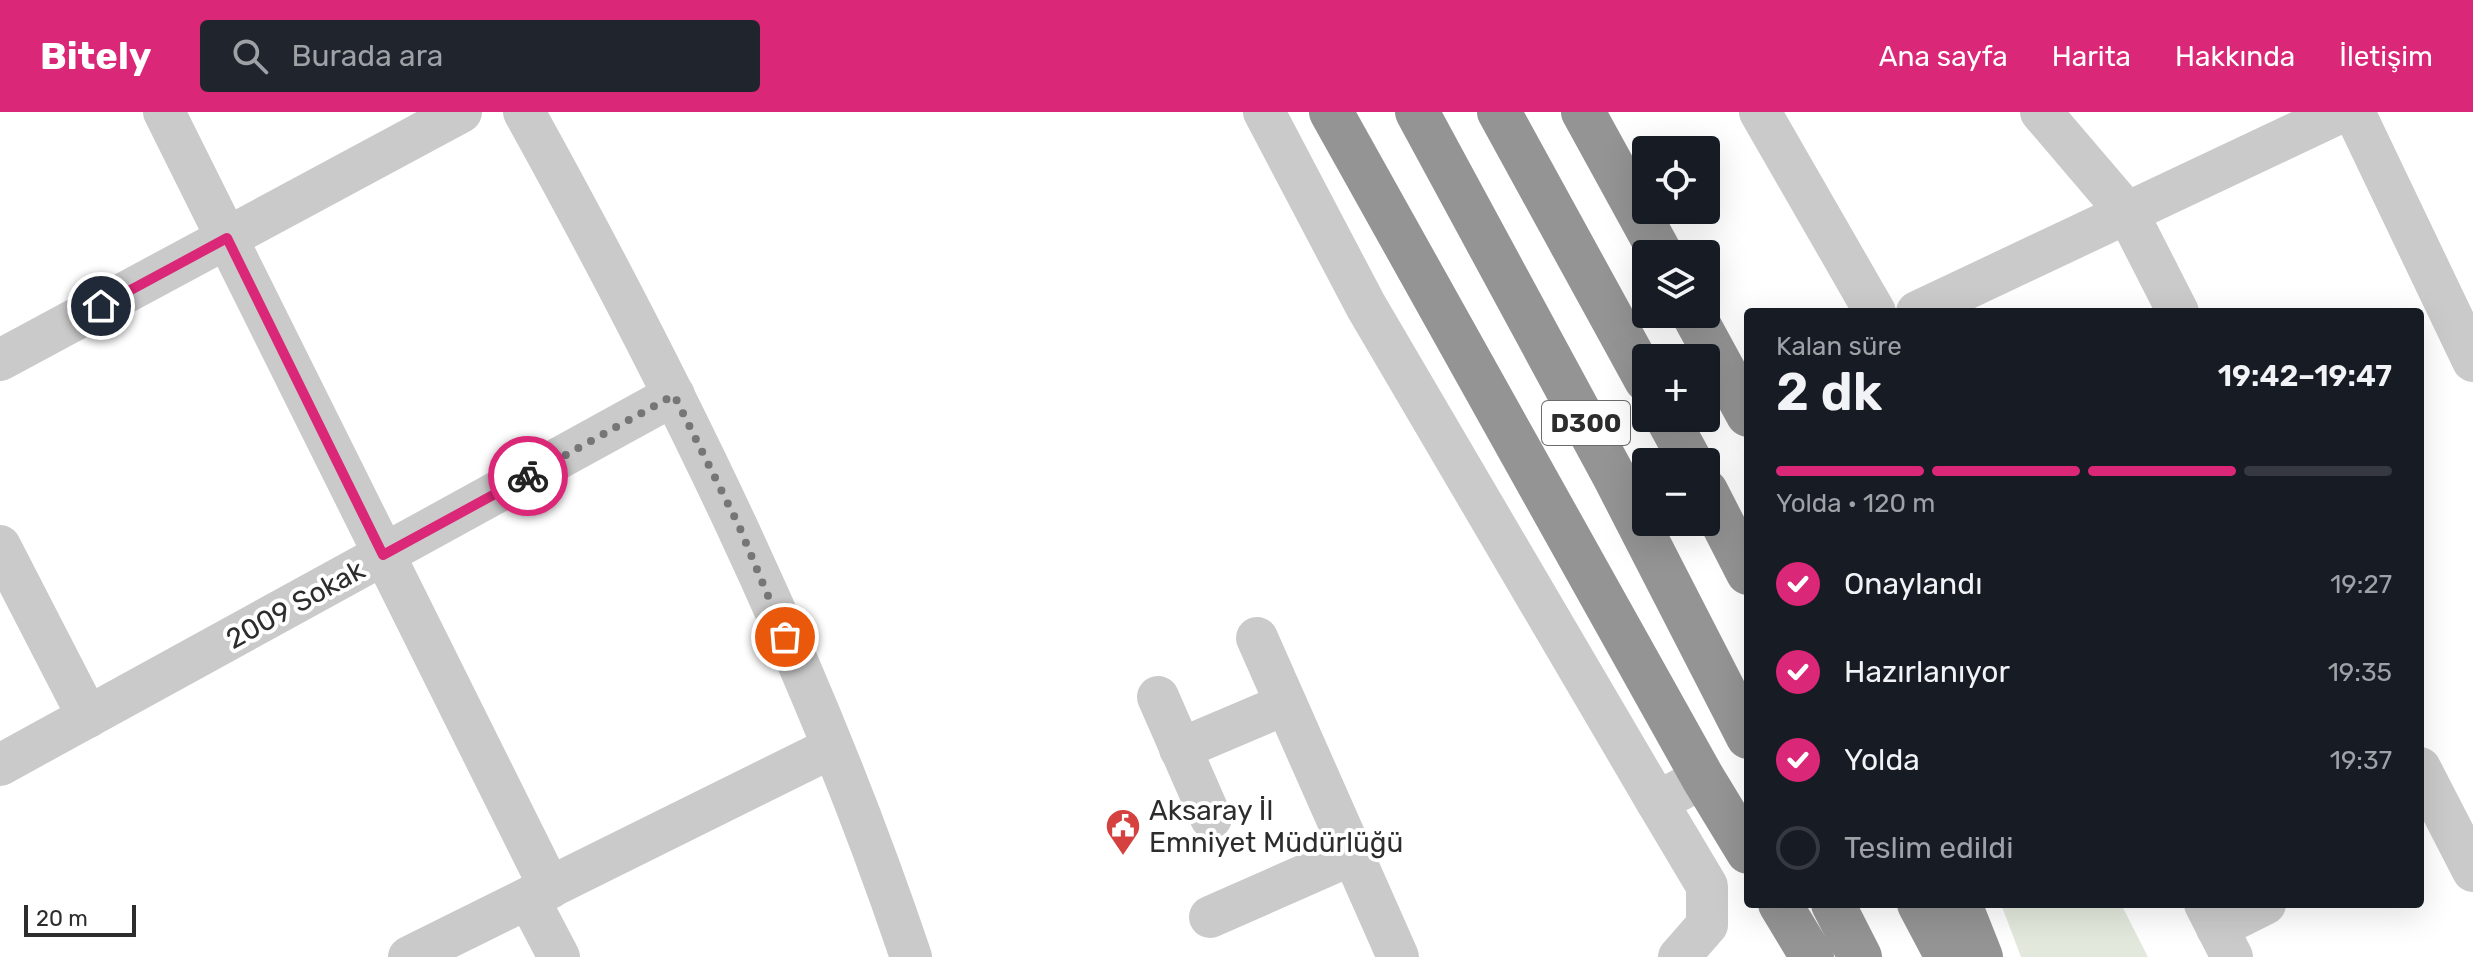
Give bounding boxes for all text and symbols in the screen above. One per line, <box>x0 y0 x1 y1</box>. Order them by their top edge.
search box <box>200 20 760 92</box>
text: Bitely <box>40 33 152 79</box>
icon: search <box>228 34 272 78</box>
text: Burada ara <box>292 38 443 74</box>
text: Ana sayfa <box>1879 40 2008 73</box>
text: Harita <box>2052 40 2131 73</box>
text: Hakkında <box>2175 40 2295 73</box>
text: İletişim <box>2339 40 2433 73</box>
map controls <box>1632 136 1720 536</box>
button: locate <box>1632 136 1720 224</box>
button: layers <box>1632 240 1720 328</box>
pin <box>67 272 135 340</box>
icon: home <box>79 284 123 328</box>
text: Kalan süre <box>1776 331 1902 362</box>
button: + <box>1632 344 1720 432</box>
text: 19:42–19:47 <box>2218 358 2392 394</box>
text: 2 dk <box>1776 361 1882 423</box>
road number: D300 <box>1542 401 1630 445</box>
courier <box>488 436 568 516</box>
button: − <box>1632 448 1720 536</box>
icon: bike <box>506 454 550 498</box>
text: Yolda · 120 m <box>1776 488 1935 519</box>
street label: 2009 Sokak <box>220 553 371 656</box>
icon: check <box>1776 562 1820 606</box>
text: Onaylandı <box>1844 566 1982 602</box>
text: 19:27 <box>2330 569 2392 600</box>
pin <box>751 603 819 671</box>
icon: bag <box>763 615 807 659</box>
icon: check <box>1776 650 1820 694</box>
text: Hazırlanıyor <box>1844 654 2010 690</box>
text: 19:35 <box>2328 657 2392 688</box>
icon: check <box>1776 738 1820 782</box>
text: Yolda <box>1844 742 1920 778</box>
text: 19:37 <box>2330 745 2392 776</box>
place label: Aksaray İl Emniyet Müdürlüğü <box>1149 794 1403 859</box>
public building icon: Aksaray İl Emniyet Müdürlüğü <box>1104 807 1142 857</box>
text: Teslim edildi <box>1844 830 2013 866</box>
scale bar <box>24 901 136 937</box>
text: 20 m <box>36 905 88 932</box>

